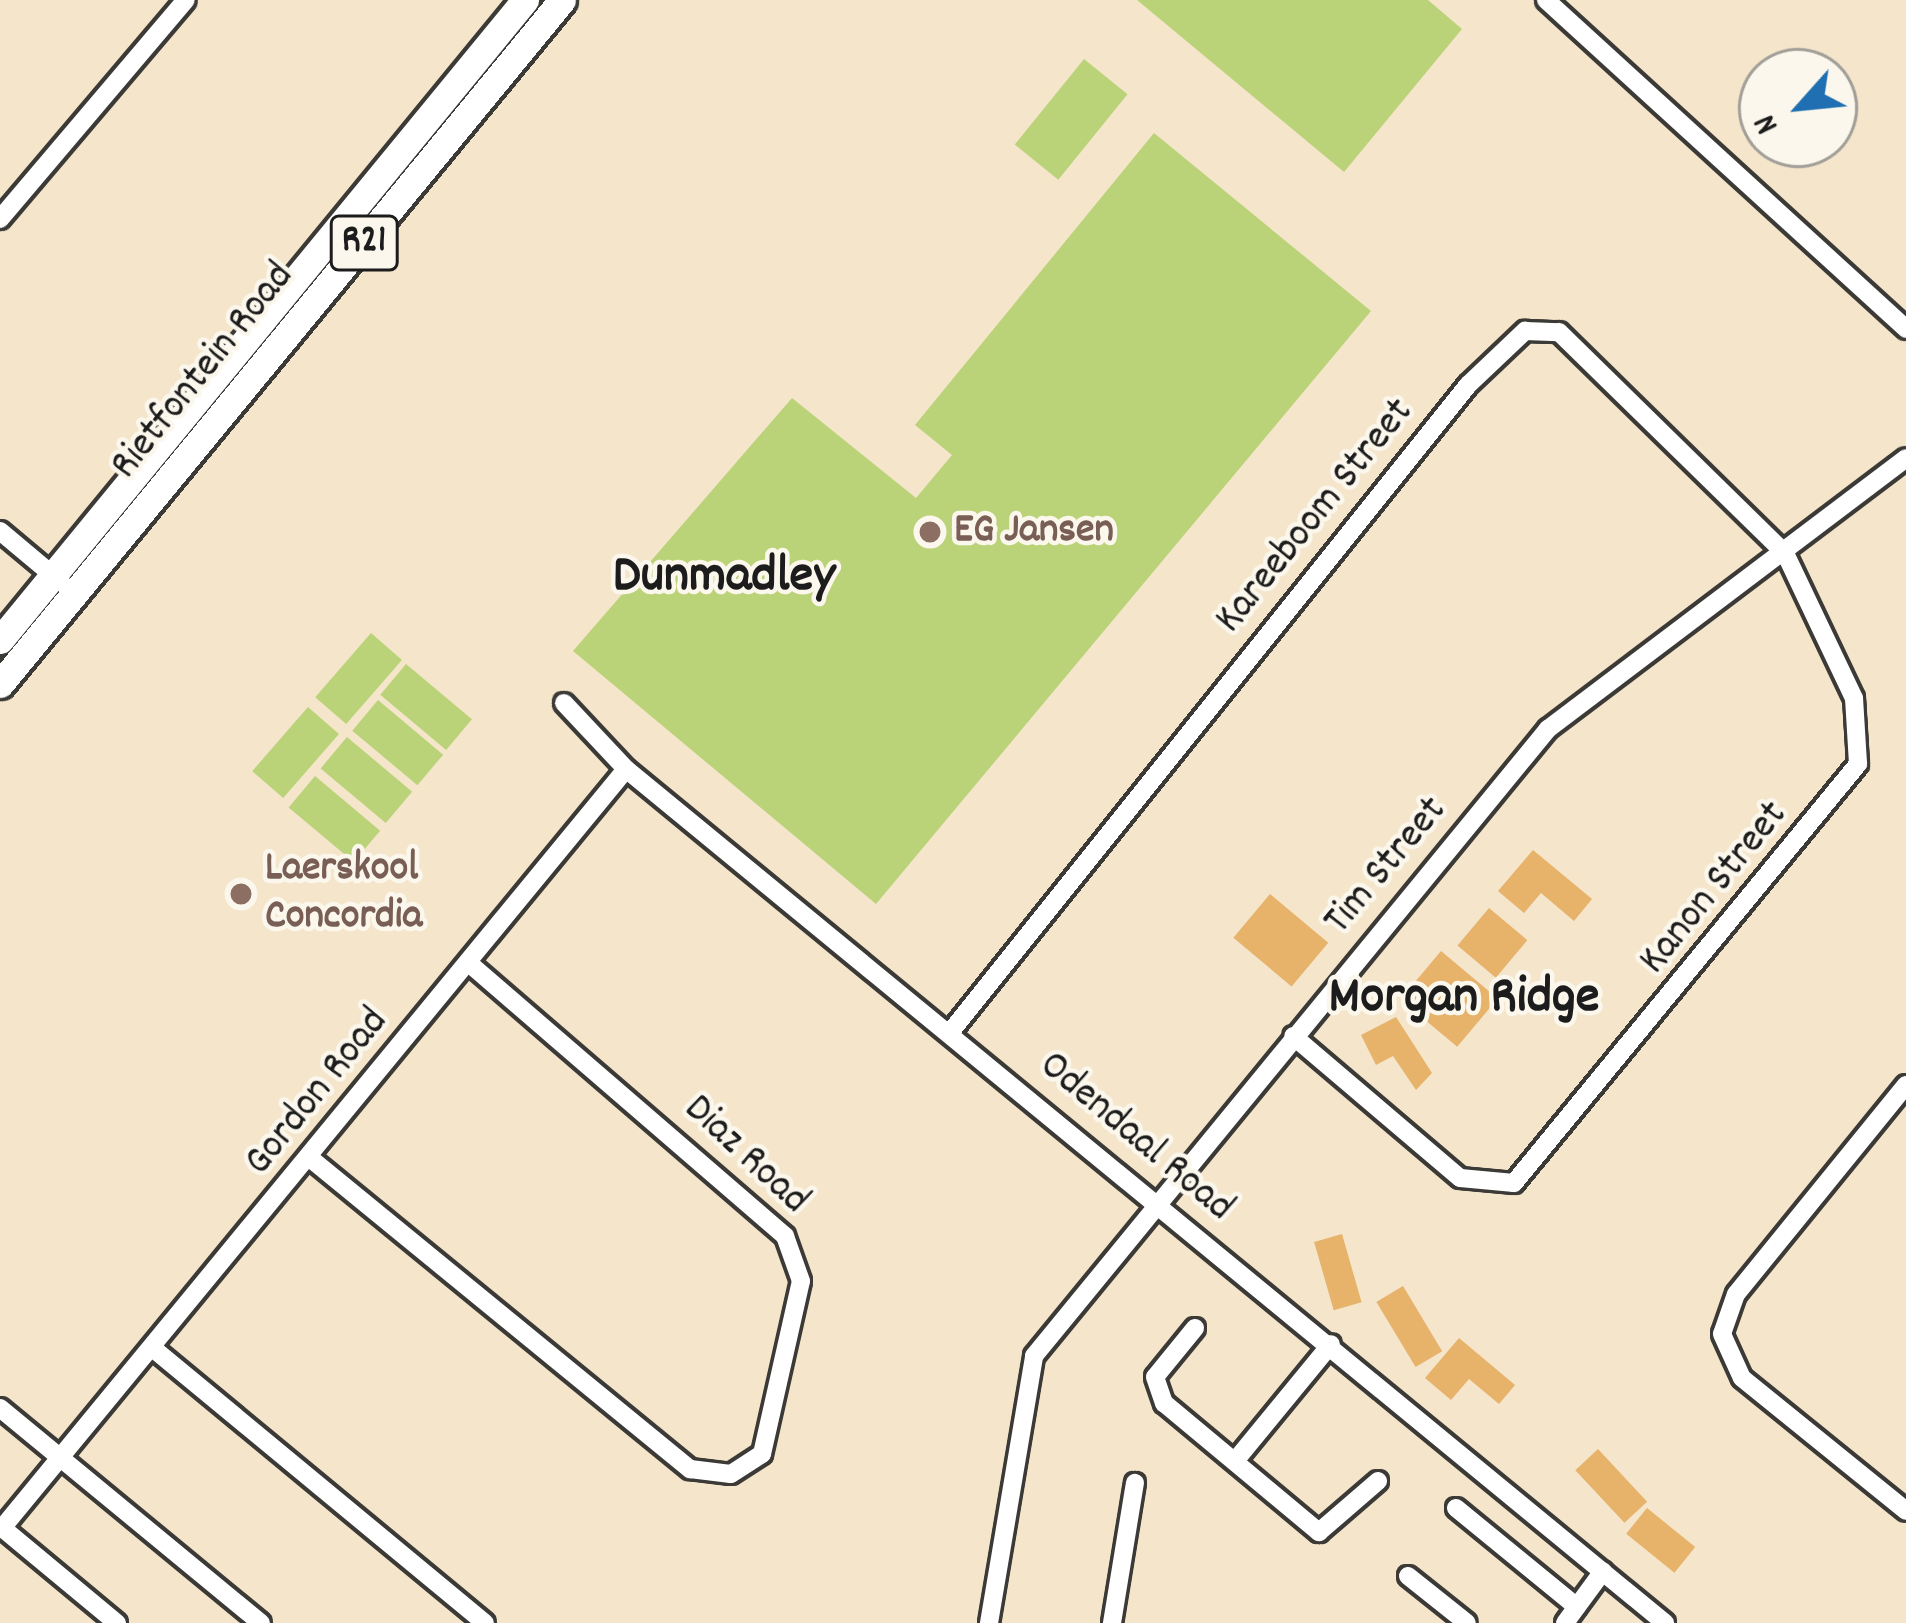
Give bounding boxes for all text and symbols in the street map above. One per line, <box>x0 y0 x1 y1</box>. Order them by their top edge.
north arrow <box>1738 48 1858 168</box>
text: N <box>1744 105 1793 141</box>
road number: R21 <box>328 210 400 276</box>
street label: Rietfontein Road <box>101 253 307 491</box>
street label: Kareeboom Street <box>1206 389 1426 645</box>
place label: EG Jansen <box>954 507 1114 557</box>
marker: EG Jansen <box>917 519 943 545</box>
district label: Dunmadley <box>613 547 835 611</box>
street label: Tim Street <box>1315 788 1459 946</box>
street label: Kanon Street <box>1630 792 1800 986</box>
place label: Laerskool Concordia <box>265 845 422 944</box>
marker: Laerskool Concordia <box>228 881 254 907</box>
district label: Morgan Ridge <box>1329 968 1599 1032</box>
street label: Gordon Road <box>235 999 401 1187</box>
street label: Odendaal Road <box>1027 1042 1243 1234</box>
street label: Diaz Road <box>672 1085 818 1227</box>

